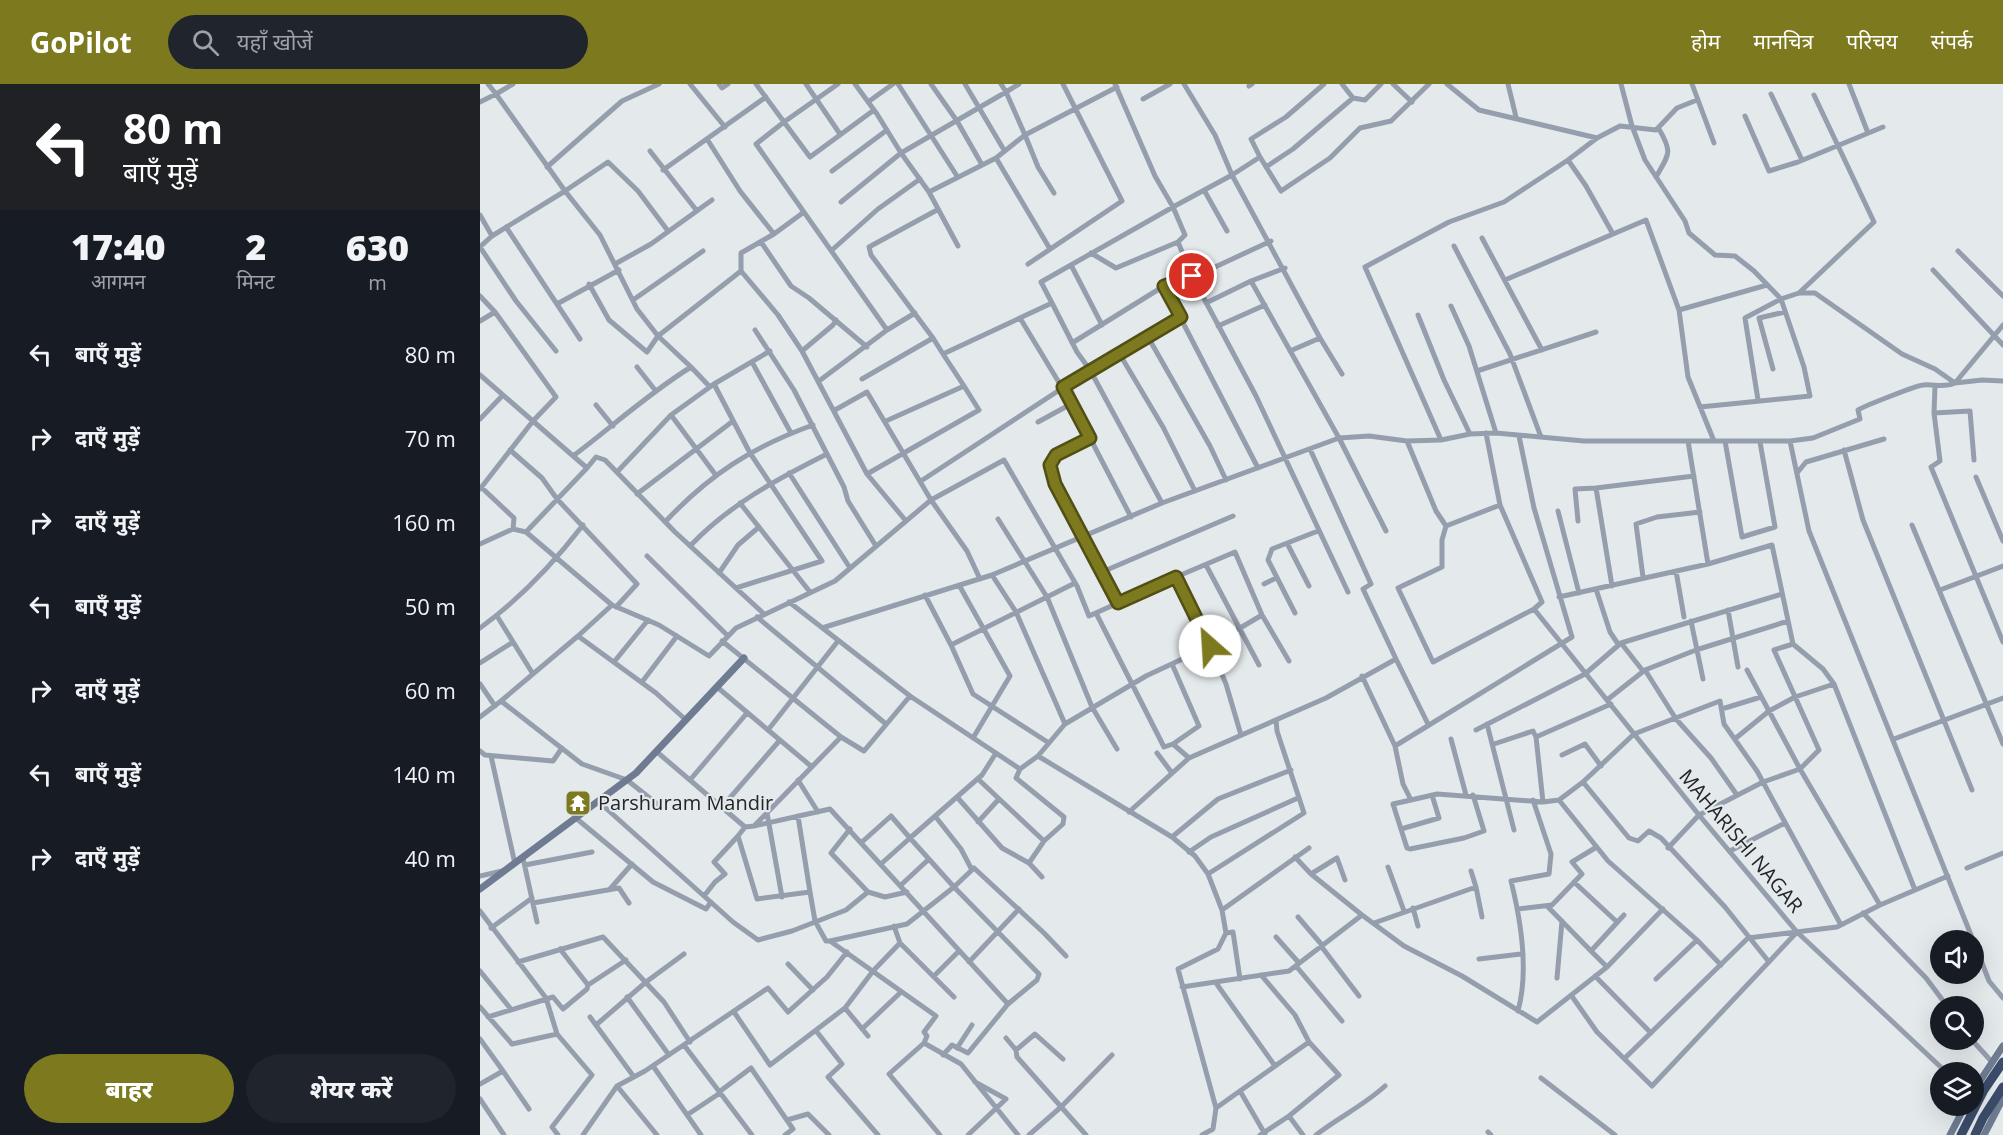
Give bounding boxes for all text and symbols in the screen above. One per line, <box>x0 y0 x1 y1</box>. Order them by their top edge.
search box <box>168 15 588 69</box>
text: GoPilot <box>30 23 132 61</box>
icon: search <box>189 26 222 59</box>
text: यहाँ खोजें <box>237 26 313 56</box>
text: होम <box>1691 27 1720 55</box>
text: मानचित्र <box>1753 27 1813 55</box>
text: परिचय <box>1846 27 1898 55</box>
text: संपर्क <box>1931 27 1973 55</box>
text: 80 m <box>123 99 223 156</box>
icon: left <box>24 108 102 186</box>
text: बाएँ मुड़ें <box>123 153 198 190</box>
text: 17:40 <box>71 222 166 271</box>
text: 2 <box>245 222 266 271</box>
text: 630 <box>346 223 409 272</box>
pin <box>1166 250 1217 301</box>
icon: arrive <box>1175 259 1208 292</box>
text: आगमन <box>91 268 146 295</box>
text: मिनट <box>237 268 275 295</box>
text: m <box>368 269 387 296</box>
icon: left <box>24 338 57 371</box>
text: बाएँ मुड़ें <box>75 338 141 368</box>
text: 80 m <box>405 339 456 369</box>
icon: right <box>24 422 57 455</box>
text: दाएँ मुड़ें <box>75 422 140 452</box>
text: 70 m <box>405 423 456 453</box>
icon: right <box>24 506 57 539</box>
text: दाएँ मुड़ें <box>75 506 140 536</box>
text: 160 m <box>392 507 456 537</box>
icon: left <box>24 590 57 623</box>
text: बाएँ मुड़ें <box>75 590 141 620</box>
text: 50 m <box>405 591 456 621</box>
position arrow <box>1178 614 1242 678</box>
icon: right <box>24 674 57 707</box>
text: दाएँ मुड़ें <box>75 674 140 704</box>
text: 60 m <box>405 675 456 705</box>
icon: left <box>24 758 57 791</box>
text: बाएँ मुड़ें <box>75 758 141 788</box>
text: 140 m <box>392 759 456 789</box>
street label: MAHARISHI NAGAR <box>1673 763 1810 919</box>
temple icon: Parshuram Mandir <box>563 788 593 818</box>
place label: Parshuram Mandir <box>598 789 773 816</box>
icon: right <box>24 842 57 875</box>
text: दाएँ मुड़ें <box>75 842 140 872</box>
text: 40 m <box>405 843 456 873</box>
map controls <box>1930 930 1984 1116</box>
button: sound <box>1930 930 1984 984</box>
button: search <box>1930 996 1984 1050</box>
button: बाहर <box>24 1054 234 1123</box>
button: शेयर करें <box>246 1054 456 1123</box>
button: layers <box>1930 1062 1984 1116</box>

